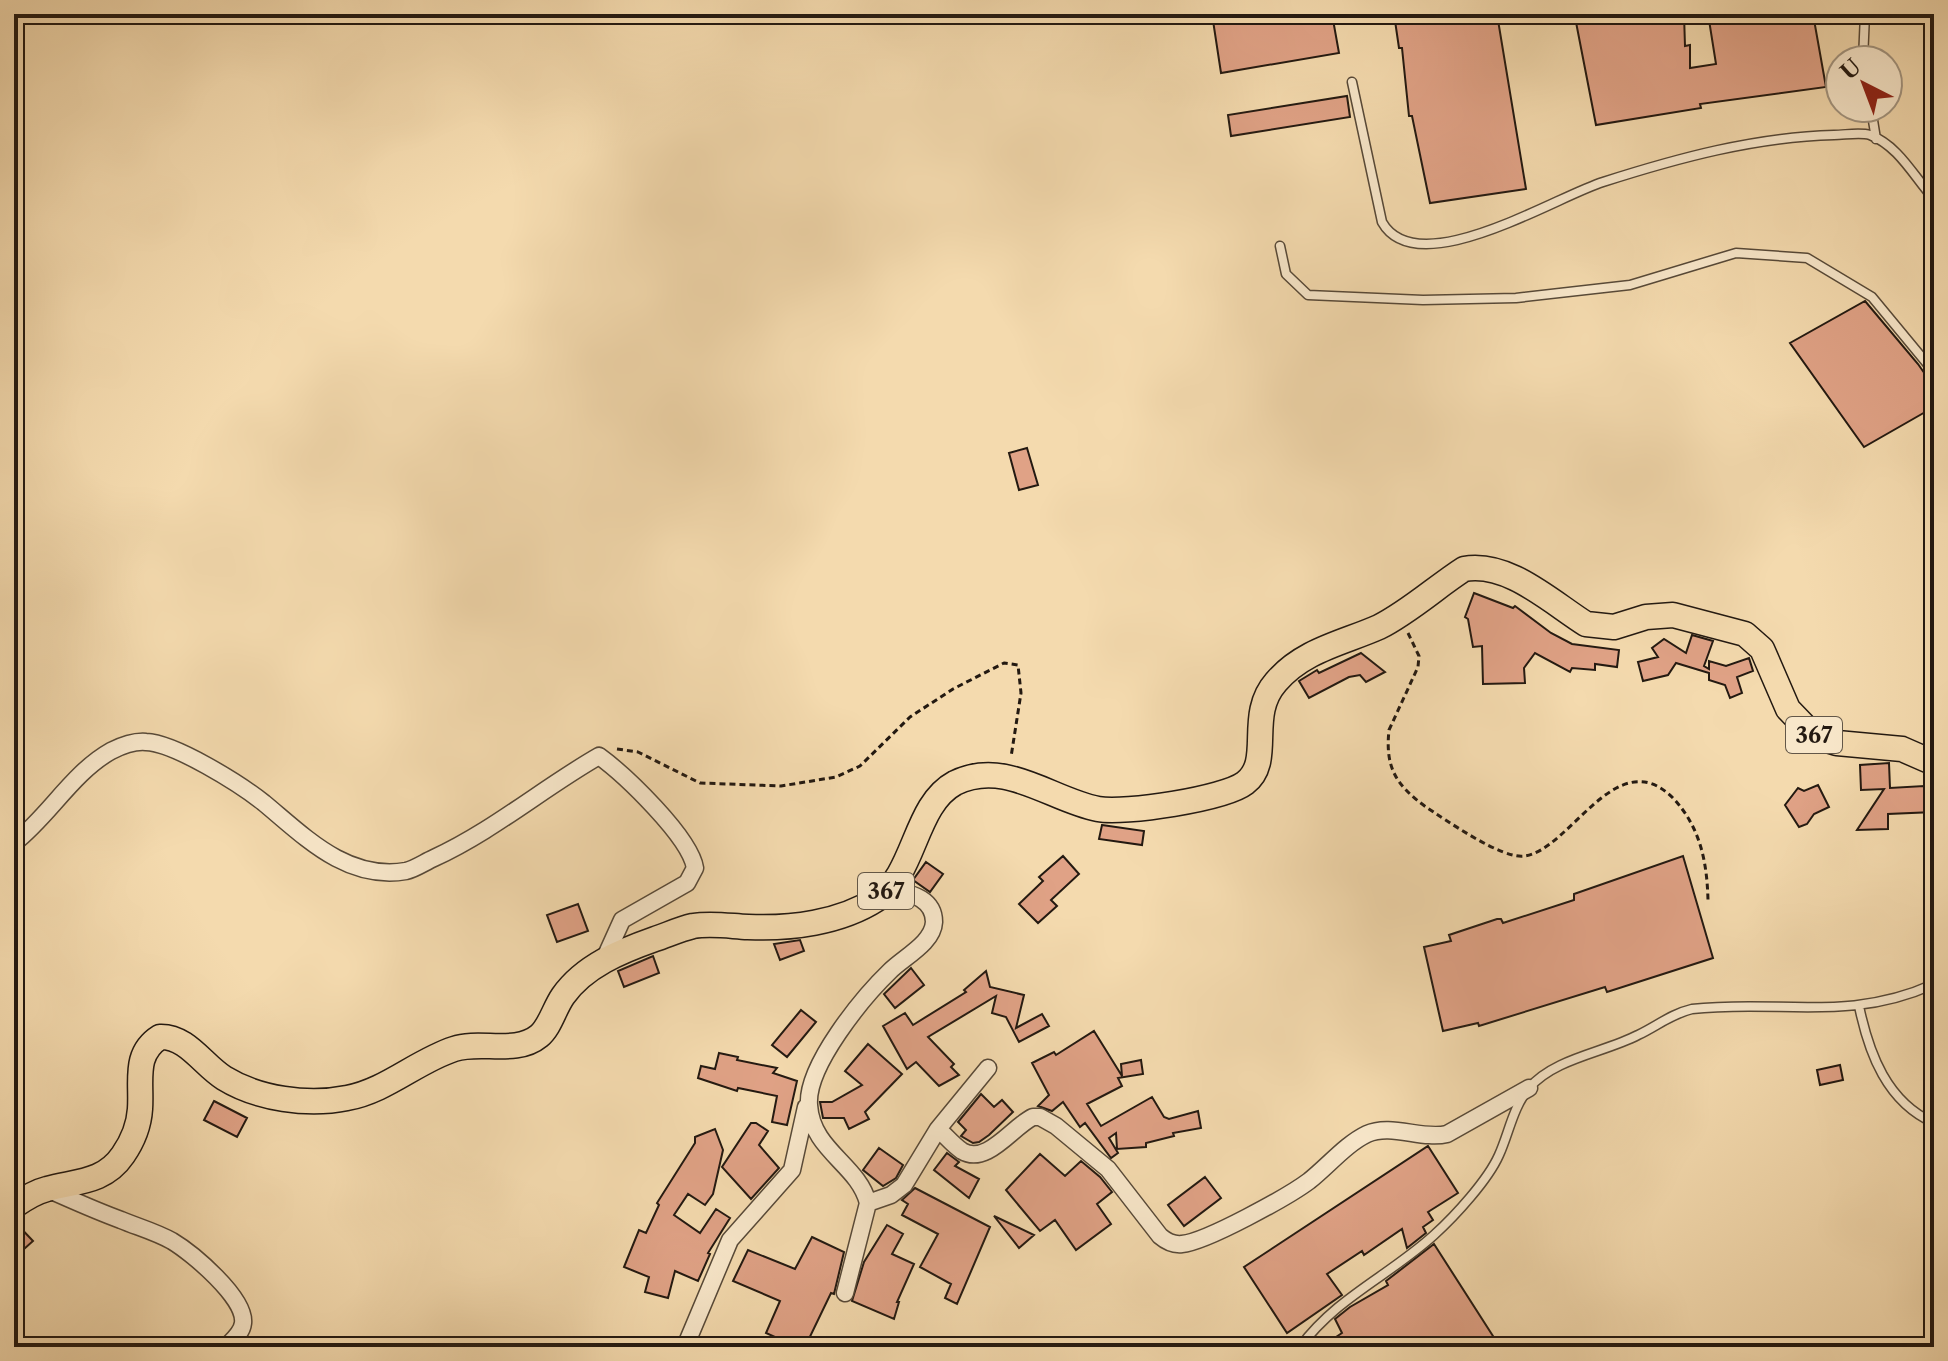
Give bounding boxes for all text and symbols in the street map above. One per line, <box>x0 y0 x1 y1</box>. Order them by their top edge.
north arrow <box>1824 44 1904 124</box>
text: U <box>1835 53 1867 86</box>
road number: 367 <box>1786 717 1842 753</box>
road number: 367 <box>858 873 914 909</box>

